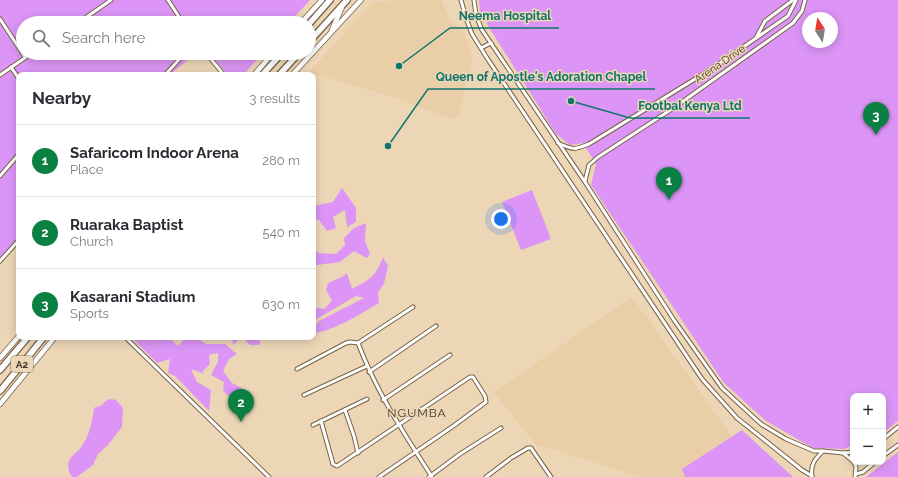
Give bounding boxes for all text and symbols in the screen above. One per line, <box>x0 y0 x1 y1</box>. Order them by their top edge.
callout: Neema Hospital <box>450 4 559 28</box>
text: Neema Hospital <box>459 9 551 23</box>
north arrow <box>802 12 838 48</box>
search box <box>16 16 316 60</box>
icon: search <box>30 27 52 49</box>
text: Search here <box>62 29 145 47</box>
street label: Arena Drive <box>692 41 748 86</box>
callout: Queen of Apostle's Adoration Chapel <box>428 65 655 89</box>
text: Queen of Apostle's Adoration Chapel <box>436 70 647 84</box>
text: Nearby <box>32 88 91 108</box>
text: 3 results <box>250 91 300 106</box>
callout: Footbal Kenya Ltd <box>630 94 750 118</box>
text: Footbal Kenya Ltd <box>638 99 742 113</box>
pin: 3 <box>863 102 889 135</box>
text: Safaricom Indoor Arena <box>70 144 239 162</box>
text: 1 <box>42 153 48 168</box>
text: 280 m <box>262 153 300 168</box>
text: Place <box>70 162 103 177</box>
pin: 1 <box>656 167 682 200</box>
your location <box>491 209 511 229</box>
text: Ruaraka Baptist <box>70 216 184 234</box>
text: 2 <box>41 225 49 240</box>
text: 540 m <box>263 225 300 240</box>
text: Church <box>70 234 113 249</box>
text: Kasarani Stadium <box>70 288 196 306</box>
text: 3 <box>41 297 49 312</box>
text: 630 m <box>262 297 300 312</box>
text: Sports <box>70 306 109 321</box>
road number: A2 <box>11 356 33 372</box>
pin: 2 <box>228 389 254 422</box>
map controls <box>850 393 886 465</box>
button: + <box>850 393 886 429</box>
district label: NGUMBA <box>387 406 447 420</box>
button: − <box>850 429 886 465</box>

